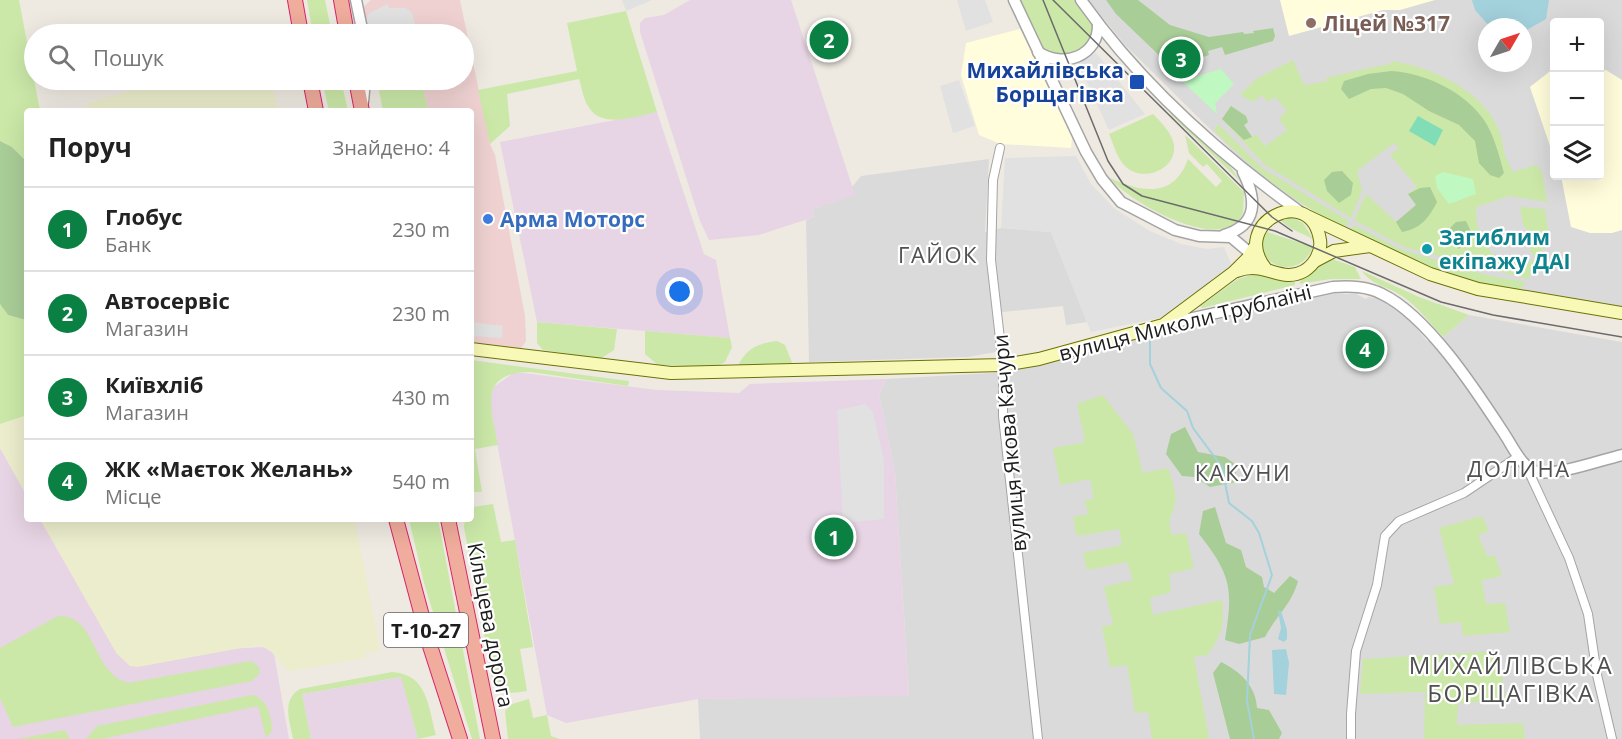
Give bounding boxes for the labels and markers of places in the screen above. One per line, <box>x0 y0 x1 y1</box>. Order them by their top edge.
place label: Ліцей №317 <box>1323 9 1450 37</box>
marker: Ліцей №317 <box>1304 16 1318 30</box>
pin: 2 <box>810 18 848 63</box>
pin: 3 <box>1162 36 1200 82</box>
place label: Михайлівська Борщагівка <box>967 56 1124 108</box>
marker: Михайлівська Борщагівка <box>1128 73 1146 91</box>
place label: Арма Моторс <box>500 205 645 233</box>
marker: Арма Моторс <box>481 212 495 226</box>
place label: Загиблим екіпажу ДАІ <box>1439 223 1570 275</box>
marker: Загиблим екіпажу ДАІ <box>1420 242 1434 256</box>
pin: 4 <box>1346 326 1384 372</box>
pin: 1 <box>814 514 854 560</box>

